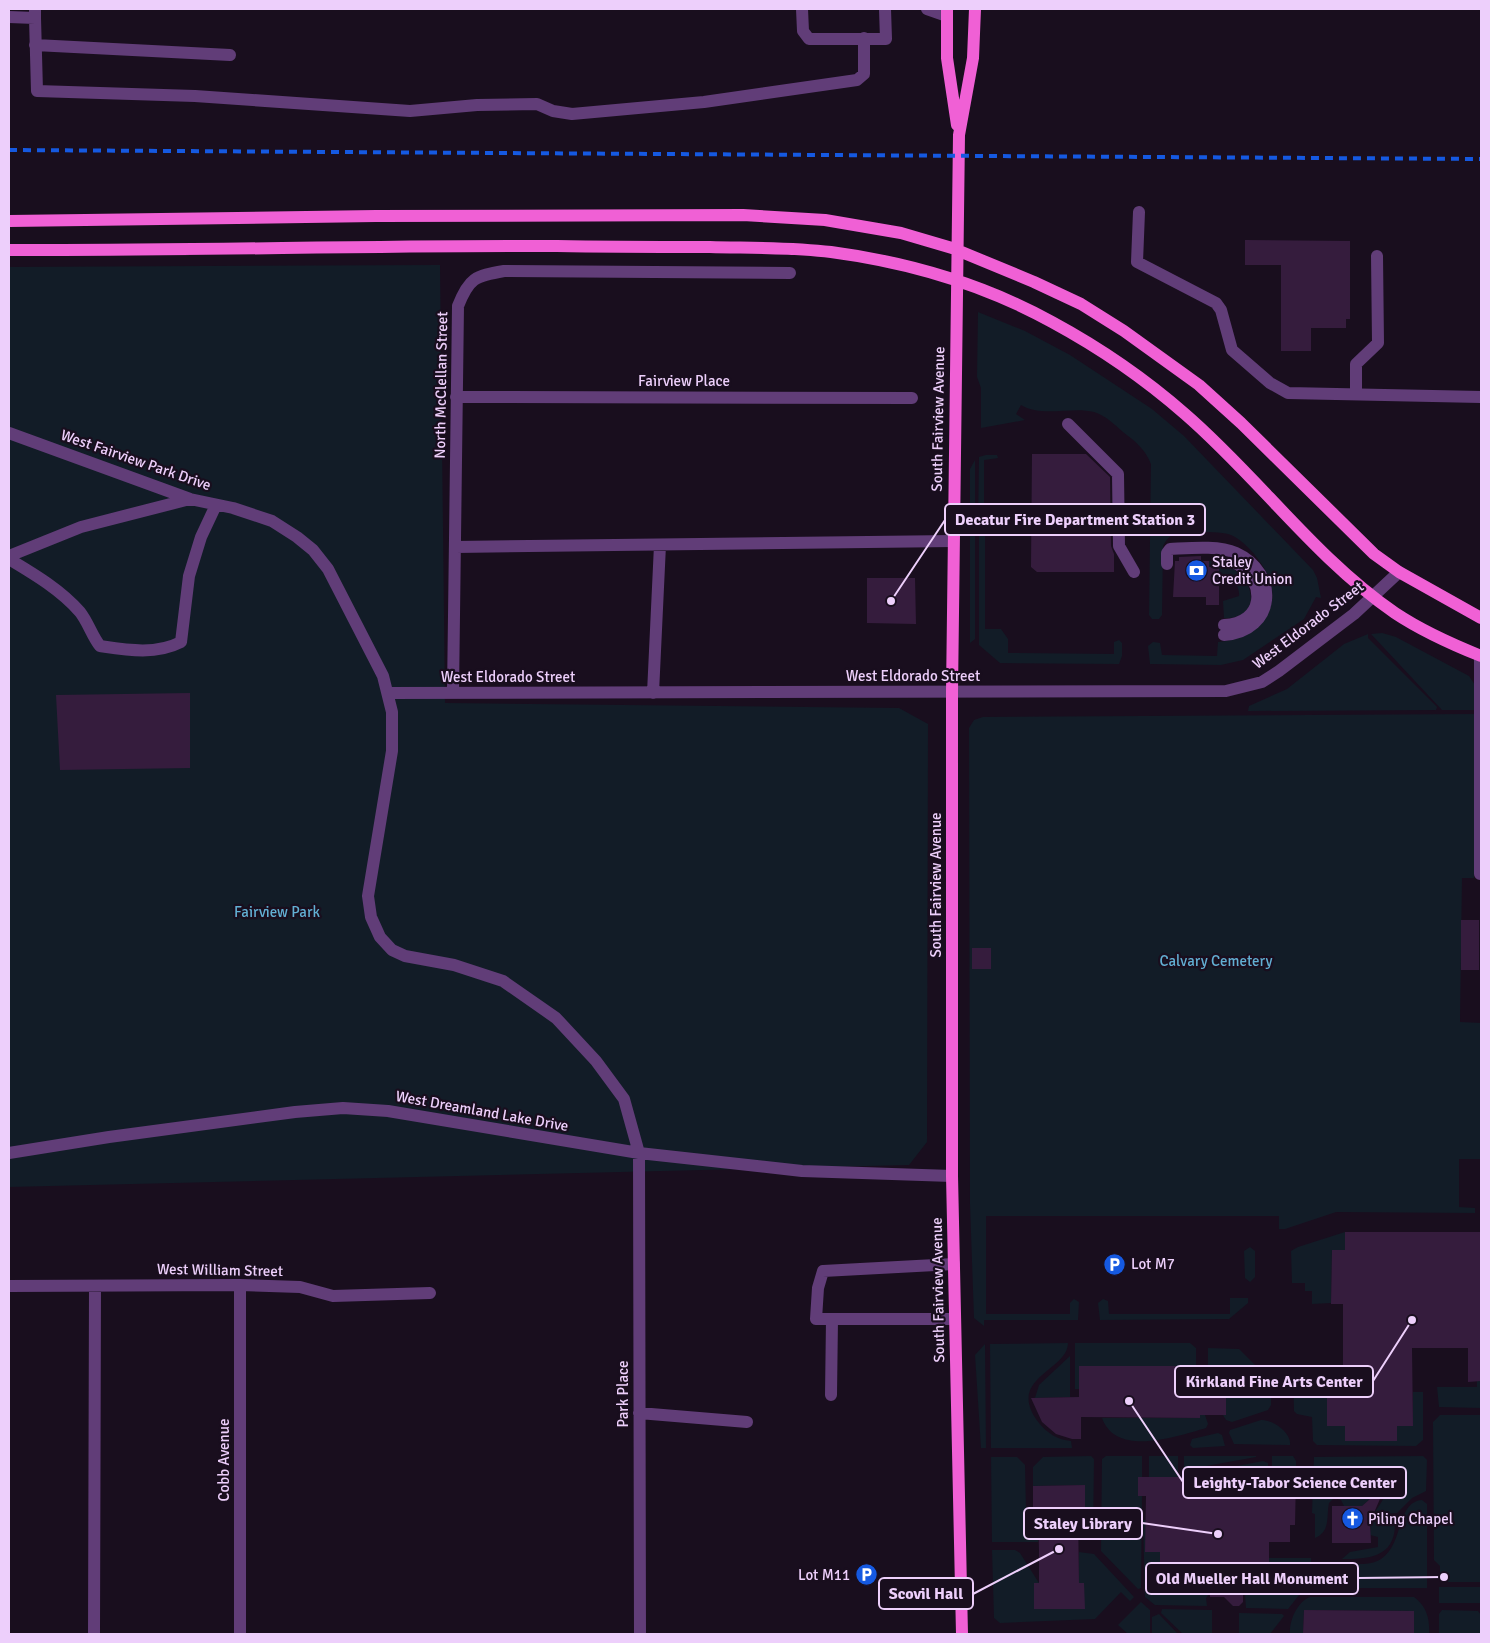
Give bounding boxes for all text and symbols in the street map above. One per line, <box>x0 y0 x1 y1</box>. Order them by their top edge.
street label: North McClellan Street <box>431 311 451 459</box>
street label: South Fairview Avenue <box>928 346 948 492</box>
street label: Fairview Place <box>638 372 730 390</box>
street label: West Fairview Park Drive <box>59 426 213 494</box>
callout: Decatur Fire Department Station 3 <box>945 504 1205 535</box>
text: Decatur Fire Department Station 3 <box>955 510 1195 530</box>
place label: Staley Credit Union <box>1212 553 1293 588</box>
bank icon: Staley Credit Union <box>1184 559 1208 583</box>
street label: West Eldorado Street <box>1249 577 1367 673</box>
street label: West Eldorado Street <box>846 667 980 685</box>
street label: West Eldorado Street <box>441 668 575 686</box>
street label: South Fairview Avenue <box>927 812 945 958</box>
park label: Fairview Park <box>234 903 320 921</box>
park label: Calvary Cemetery <box>1160 952 1272 970</box>
street label: West Dreamland Lake Drive <box>394 1087 570 1135</box>
street label: South Fairview Avenue <box>928 1217 948 1363</box>
parking icon: Lot M7 <box>1103 1252 1127 1276</box>
place label: Lot M7 <box>1131 1255 1175 1273</box>
street label: West William Street <box>157 1260 283 1280</box>
street label: Park Place <box>614 1360 632 1428</box>
callout: Kirkland Fine Arts Center <box>1175 1366 1373 1397</box>
text: Kirkland Fine Arts Center <box>1185 1372 1363 1392</box>
street label: Cobb Avenue <box>215 1419 233 1501</box>
callout: Leighty-Tabor Science Center <box>1183 1467 1406 1498</box>
text: Leighty-Tabor Science Center <box>1193 1473 1397 1493</box>
church icon: Piling Chapel <box>1340 1507 1364 1531</box>
callout: Staley Library <box>1024 1508 1142 1539</box>
place label: Piling Chapel <box>1368 1510 1453 1528</box>
text: Staley Library <box>1034 1514 1132 1534</box>
parking icon: Lot M11 <box>854 1563 878 1587</box>
callout: Old Mueller Hall Monument <box>1146 1563 1358 1594</box>
place label: Lot M11 <box>798 1566 850 1584</box>
text: Old Mueller Hall Monument <box>1156 1569 1348 1589</box>
callout: Scovil Hall <box>879 1578 973 1609</box>
text: Scovil Hall <box>889 1584 963 1604</box>

